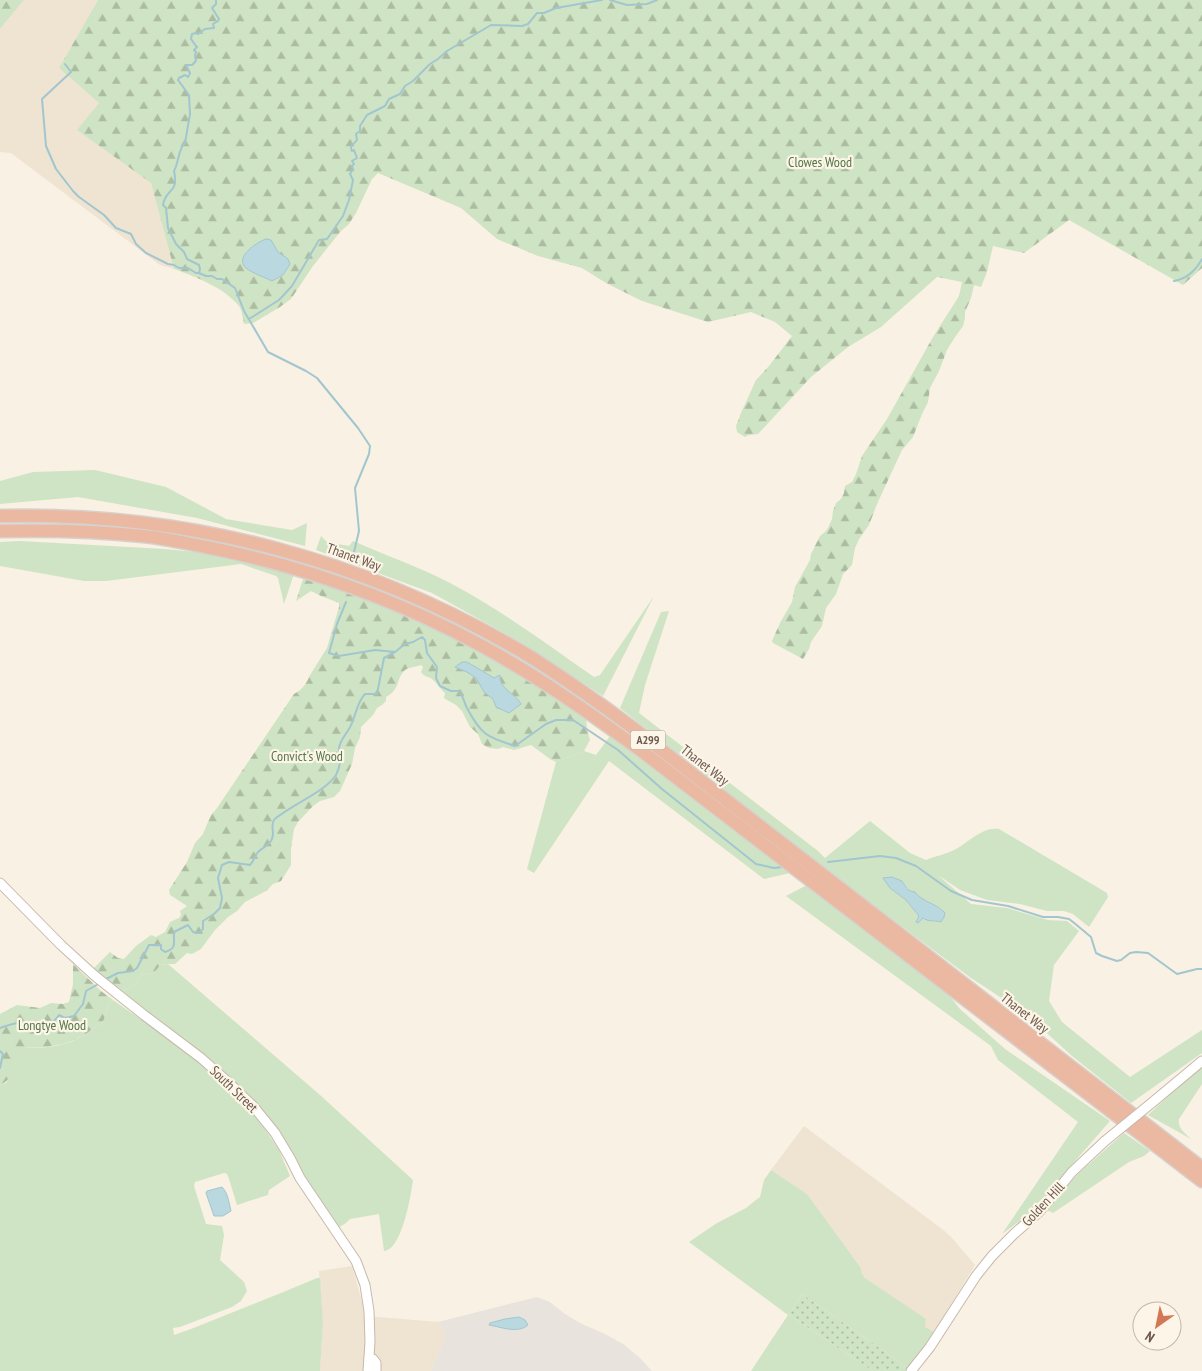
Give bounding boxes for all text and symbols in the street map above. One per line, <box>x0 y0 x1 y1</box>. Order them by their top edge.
park label: Clowes Wood <box>788 153 852 171</box>
street label: Thanet Way <box>324 539 384 575</box>
road number: A299 <box>630 730 666 750</box>
street label: Thanet Way <box>677 741 733 790</box>
park label: Convict's Wood <box>271 747 343 765</box>
street label: Thanet Way <box>997 989 1053 1038</box>
park label: Longtye Wood <box>18 1016 86 1034</box>
street label: South Street <box>206 1062 262 1116</box>
street label: Golden Hill <box>1018 1177 1069 1230</box>
north arrow <box>1132 1301 1182 1351</box>
text: N <box>1142 1327 1158 1347</box>

